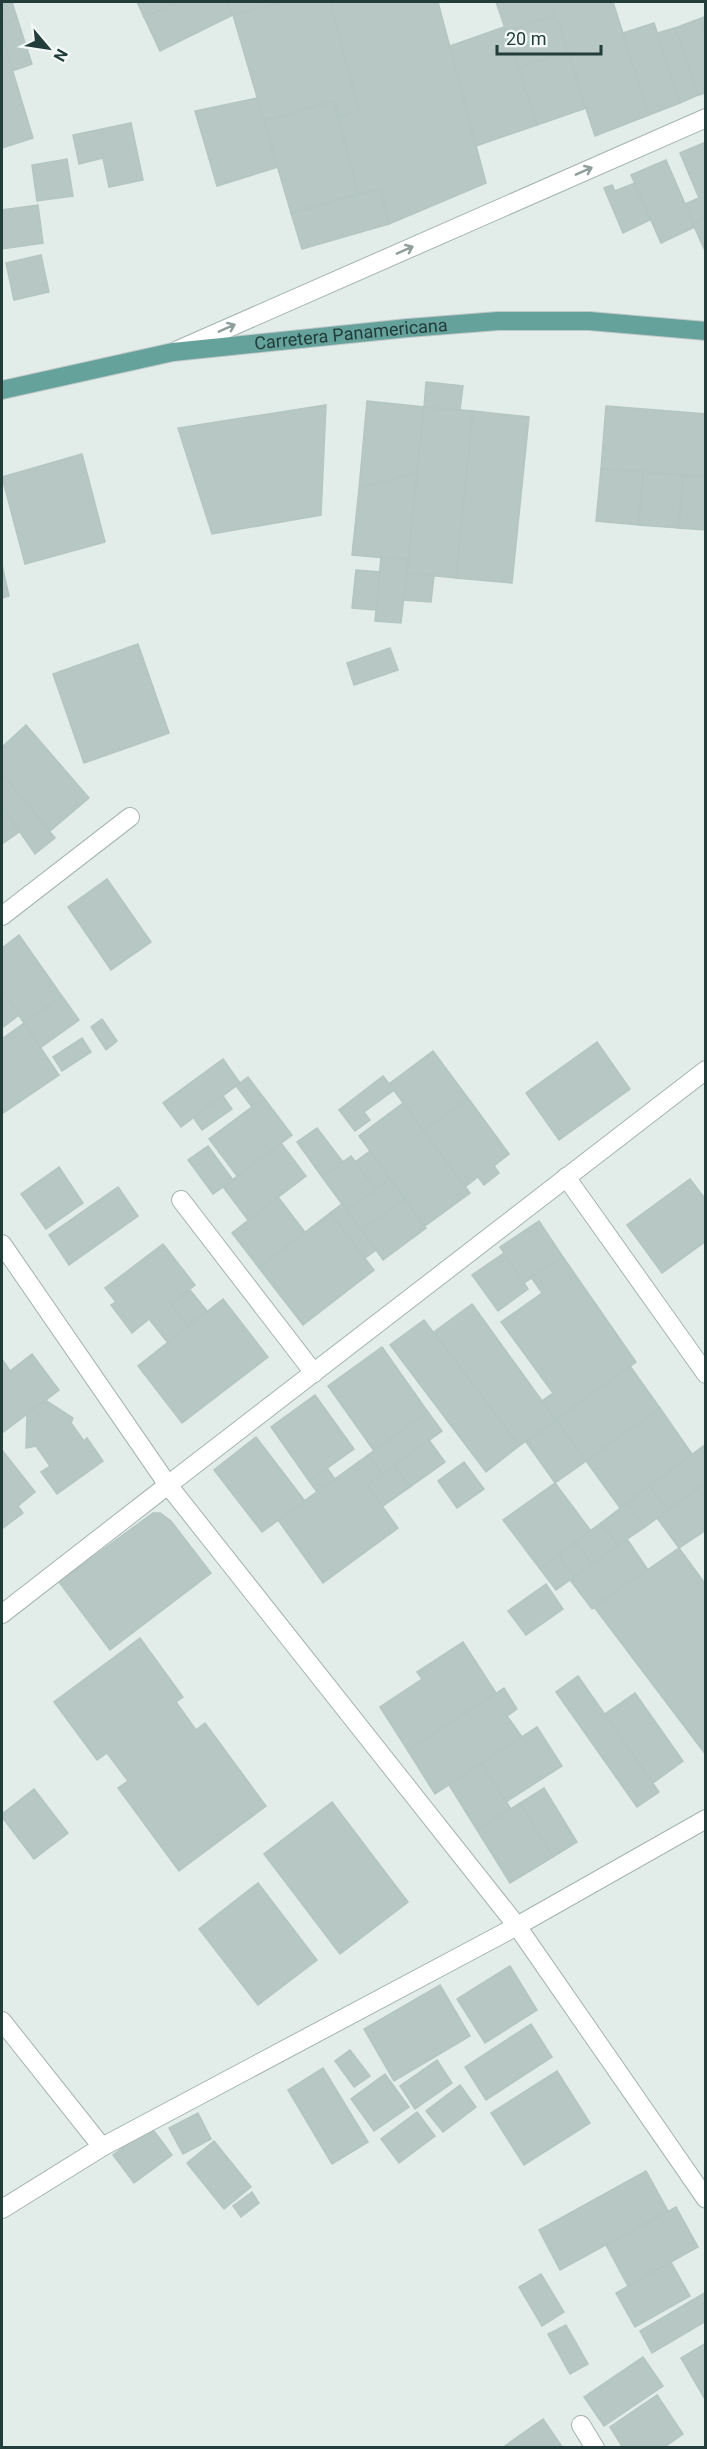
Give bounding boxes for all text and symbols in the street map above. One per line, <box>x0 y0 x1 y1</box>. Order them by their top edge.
north arrow <box>18 18 78 78</box>
scale bar <box>497 18 600 56</box>
text: 20 m <box>506 28 546 49</box>
text: N <box>50 45 72 65</box>
one-way arrow <box>574 165 593 176</box>
one-way arrow <box>396 243 414 255</box>
street label: Carretera Panamericana <box>253 314 448 354</box>
one-way arrow <box>218 322 236 333</box>

